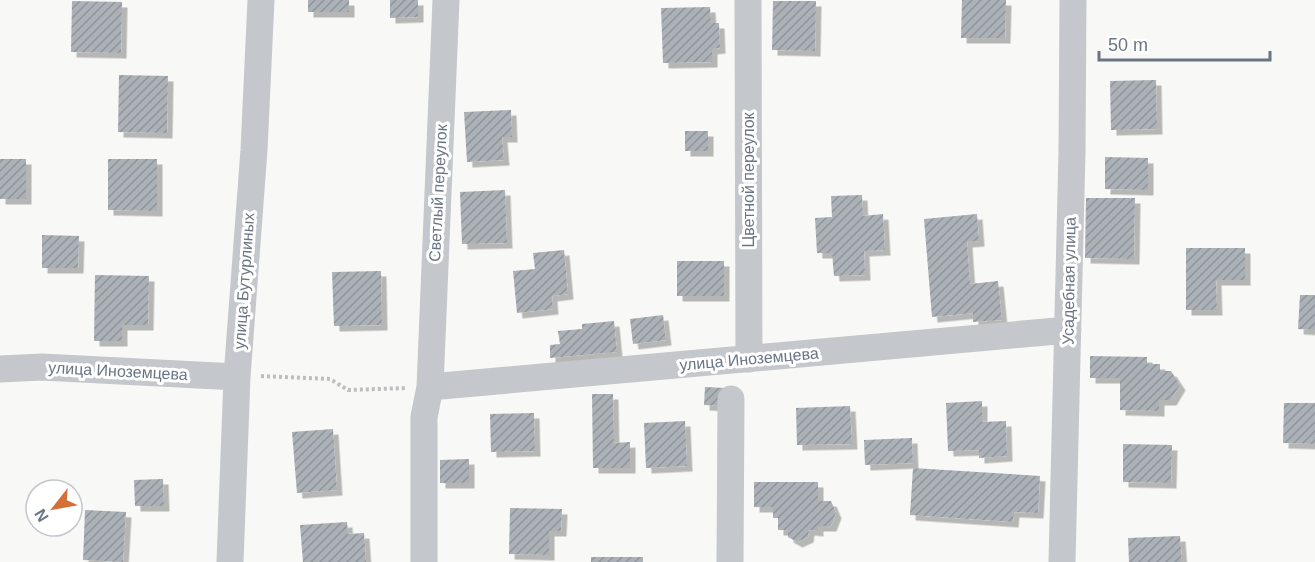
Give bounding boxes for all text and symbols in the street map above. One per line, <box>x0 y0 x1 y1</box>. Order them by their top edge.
scale bar <box>1099 24 1270 62</box>
text: 50 m <box>1108 35 1148 55</box>
street label: Цветной переулок <box>740 111 757 248</box>
street label: Светлый переулок <box>426 123 450 262</box>
street label: улица Бутурлиных <box>231 212 257 350</box>
street label: Усадебная улица <box>1059 217 1079 345</box>
street label: улица Иноземцева <box>679 344 819 374</box>
street label: улица Иноземцева <box>48 359 188 383</box>
north arrow <box>24 478 84 538</box>
text: N <box>31 506 52 525</box>

